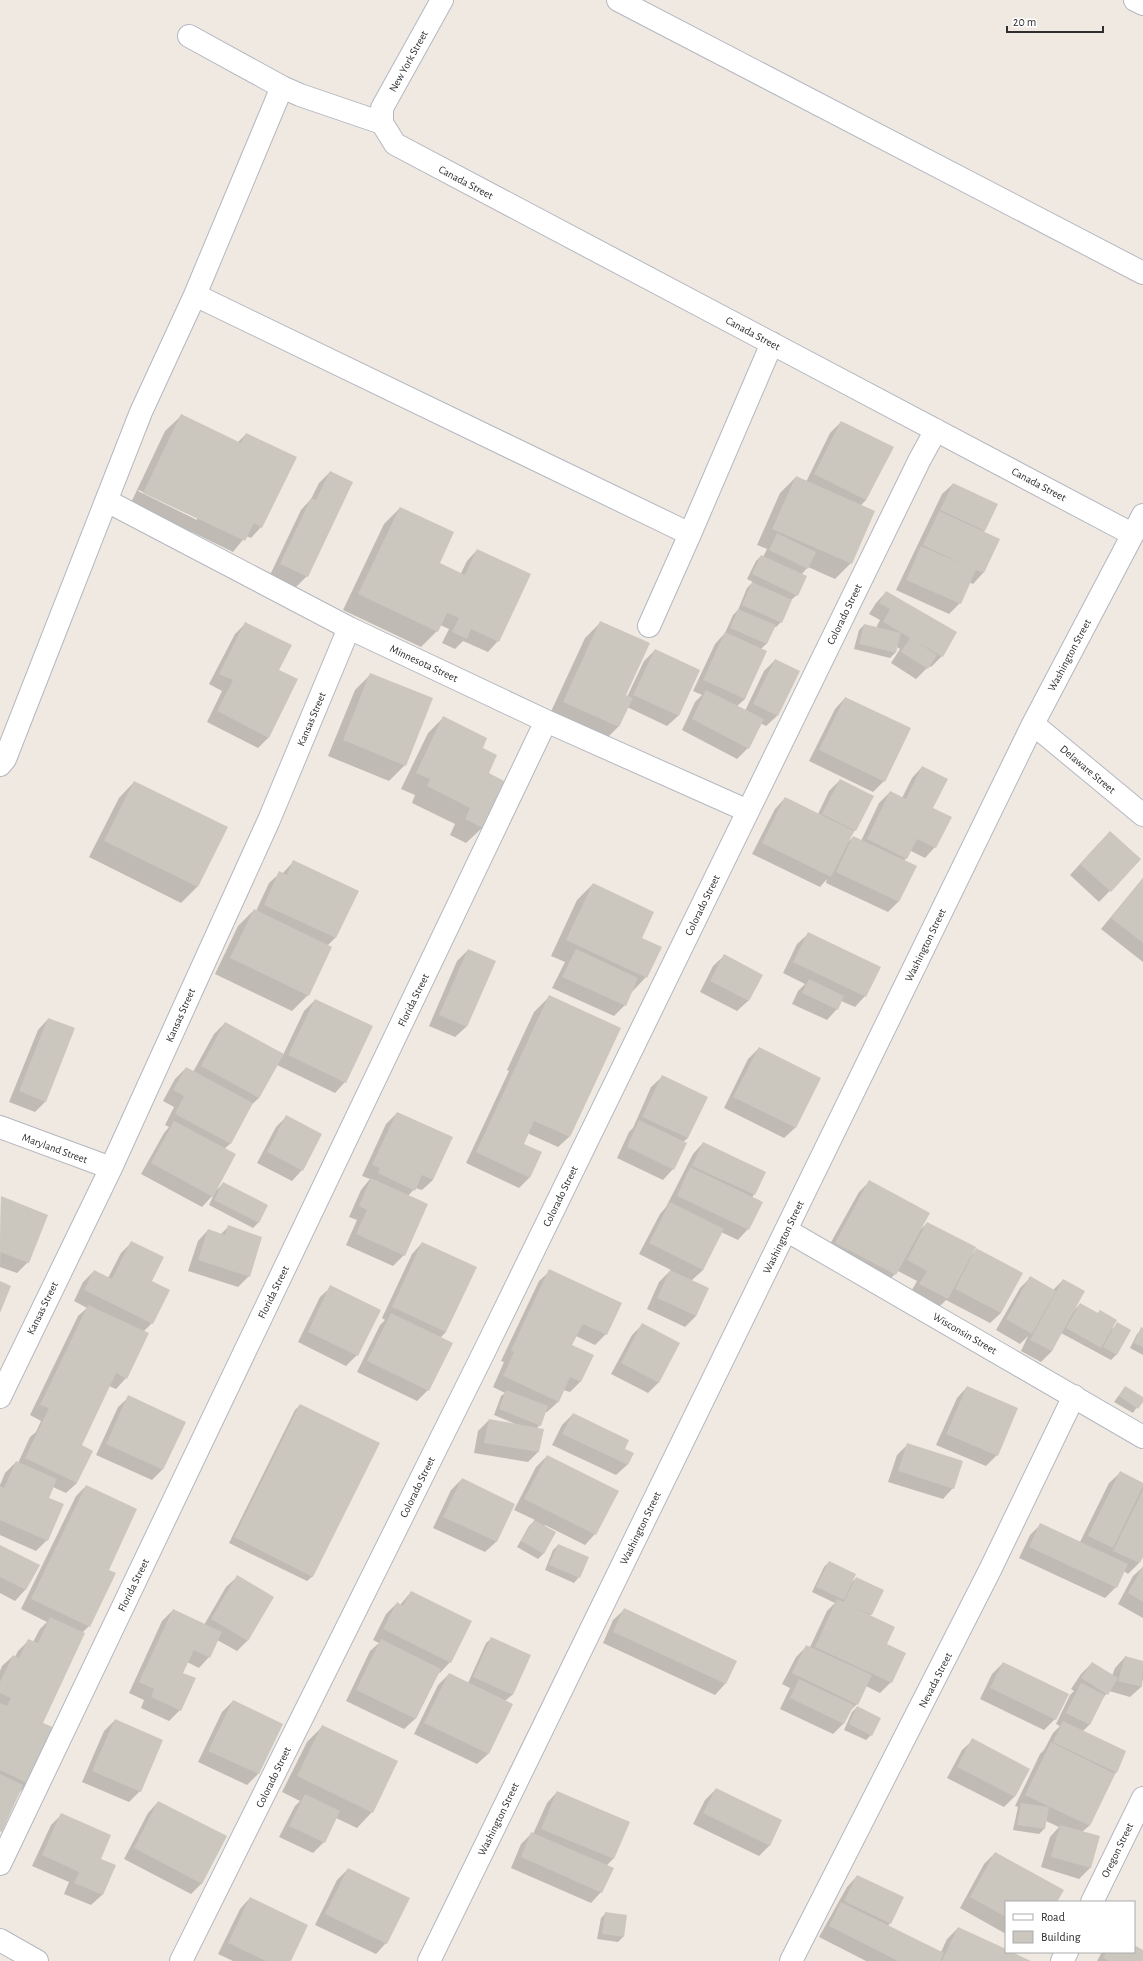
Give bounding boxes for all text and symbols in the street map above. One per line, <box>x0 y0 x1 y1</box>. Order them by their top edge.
scale bar <box>1007 8 1103 34</box>
text: 20 m <box>1013 16 1036 28</box>
street label: New York Street <box>387 28 430 94</box>
street label: Canada Street <box>437 164 495 202</box>
street label: Canada Street <box>724 315 782 353</box>
street label: Canada Street <box>1010 466 1068 504</box>
street label: Colorado Street <box>825 582 864 646</box>
street label: Washington Street <box>1046 617 1093 693</box>
street label: Minnesota Street <box>388 643 460 684</box>
street label: Kansas Street <box>295 690 328 748</box>
street label: Delaware Street <box>1058 743 1118 796</box>
street label: Colorado Street <box>683 873 722 937</box>
street label: Washington Street <box>903 906 948 984</box>
street label: Florida Street <box>396 972 431 1028</box>
street label: Kansas Street <box>164 986 197 1044</box>
street label: Maryland Street <box>21 1132 89 1166</box>
street label: Colorado Street <box>541 1164 580 1228</box>
street label: Washington Street <box>761 1198 806 1276</box>
street label: Florida Street <box>256 1264 291 1320</box>
street label: Kansas Street <box>25 1280 60 1336</box>
street label: Wisconsin Street <box>931 1311 999 1356</box>
street label: Colorado Street <box>398 1455 437 1519</box>
street label: Washington Street <box>618 1489 663 1567</box>
street label: Florida Street <box>116 1557 151 1613</box>
street label: Nevada Street <box>917 1650 954 1710</box>
street label: Colorado Street <box>254 1745 293 1809</box>
street label: Washington Street <box>476 1780 521 1858</box>
street label: Oregon Street <box>1099 1821 1136 1879</box>
legend <box>1005 1901 1135 1953</box>
text: Road <box>1041 1911 1065 1923</box>
text: Building <box>1041 1931 1081 1943</box>

